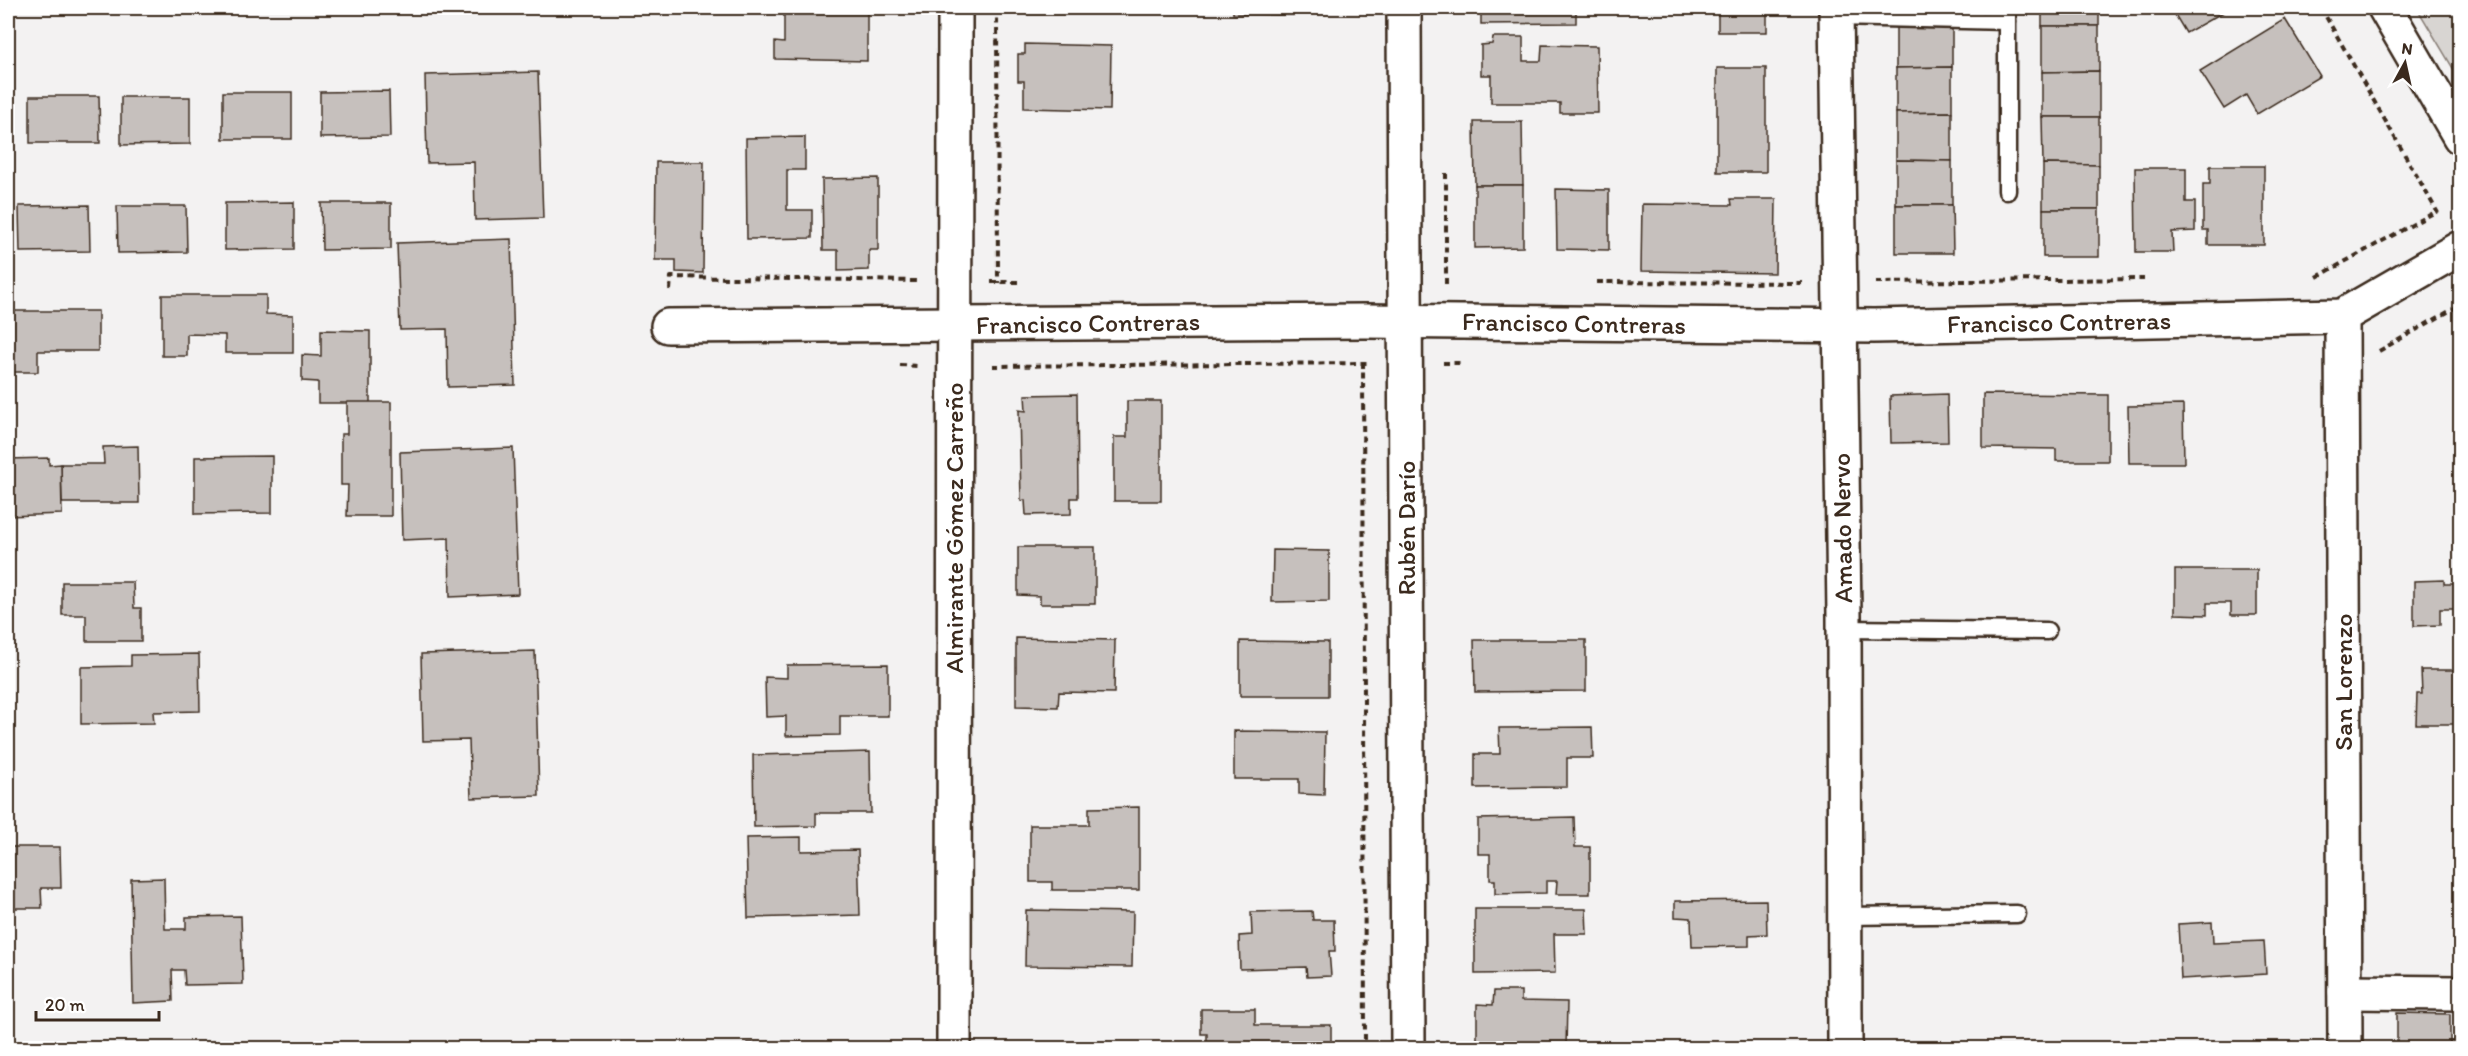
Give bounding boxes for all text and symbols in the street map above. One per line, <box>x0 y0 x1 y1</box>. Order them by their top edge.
north arrow <box>2375 33 2435 93</box>
text: N <box>2400 38 2414 59</box>
street label: Francisco Contreras <box>1947 304 2171 340</box>
street label: Francisco Contreras <box>976 305 1200 341</box>
street label: Francisco Contreras <box>1462 305 1686 341</box>
street label: Almirante Gómez Carreño <box>938 383 970 674</box>
street label: Amado Nervo <box>1825 452 1859 604</box>
street label: Rubén Darío <box>1390 460 1422 596</box>
street label: San Lorenzo <box>2327 613 2359 751</box>
scale bar <box>36 984 159 1022</box>
text: 20 m <box>45 994 85 1016</box>

